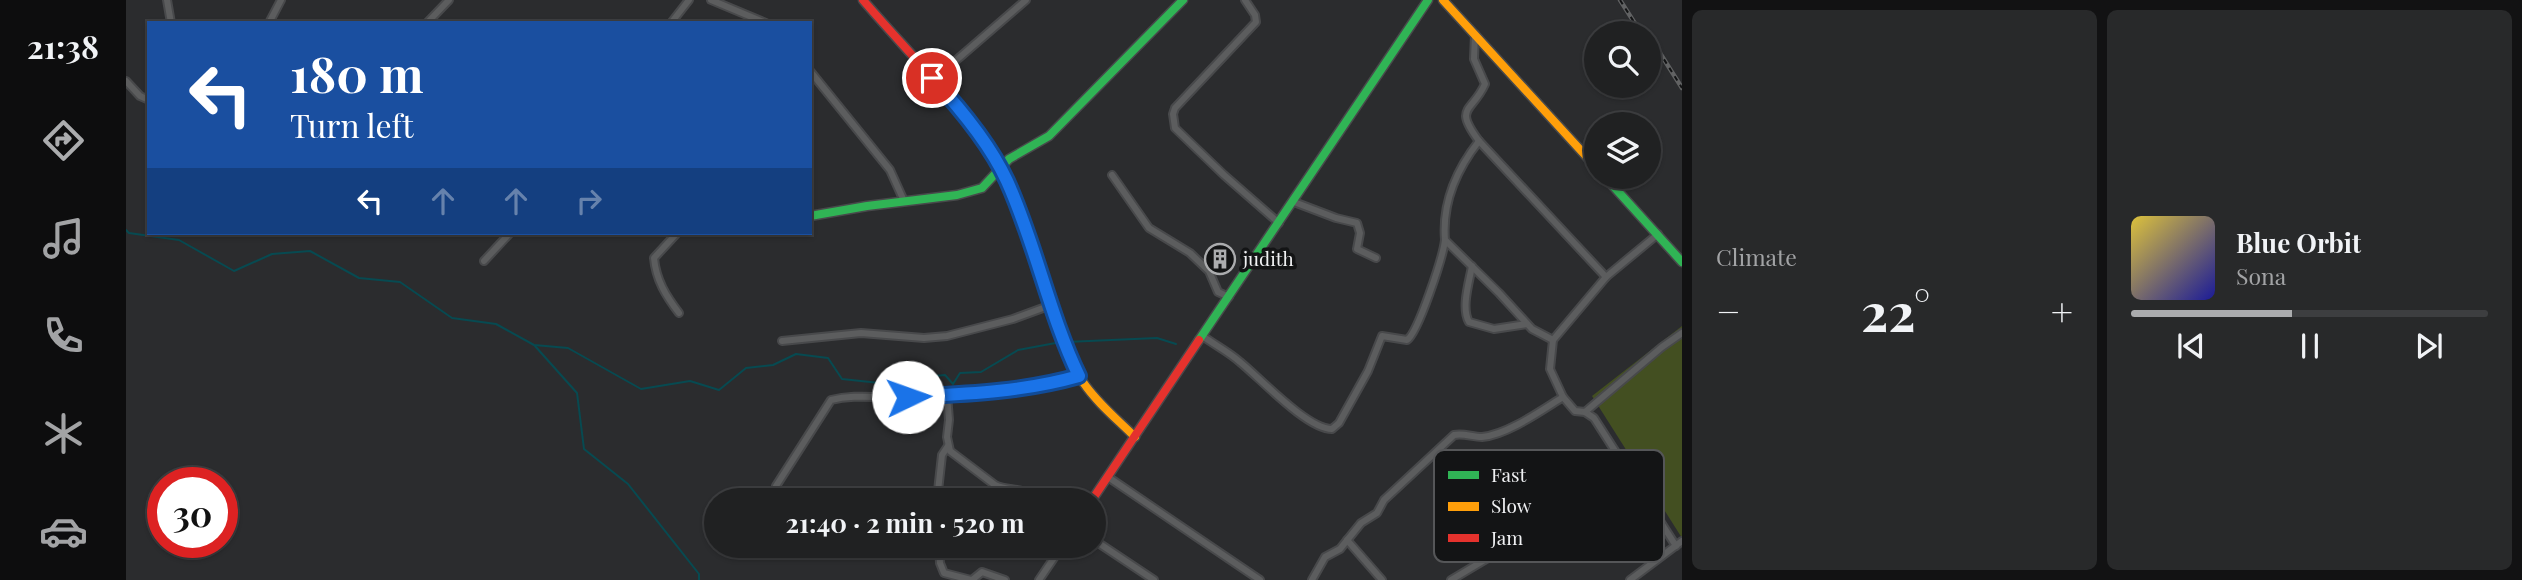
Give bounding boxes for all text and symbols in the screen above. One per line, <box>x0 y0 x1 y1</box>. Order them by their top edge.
map controls <box>1584 21 1661 189</box>
button: search <box>1584 21 1661 98</box>
text: 21:38 <box>27 24 99 67</box>
text: 180 m <box>290 40 424 105</box>
pin <box>902 48 962 108</box>
icon: left <box>175 49 266 140</box>
icon: arrive <box>913 59 951 97</box>
text: Turn left <box>290 103 414 146</box>
button: layers <box>1584 112 1661 189</box>
icon: directions <box>39 116 88 165</box>
icon: left <box>351 182 389 220</box>
icon: ahead <box>424 182 462 220</box>
icon: ahead <box>497 182 535 220</box>
icon: right <box>570 182 608 220</box>
icon: music <box>39 214 88 263</box>
text: Blue Orbit <box>2236 225 2361 260</box>
text: Climate <box>1716 241 1797 272</box>
building icon: judith <box>1203 242 1237 276</box>
place label: judith <box>1242 245 1294 271</box>
text: Sona <box>2236 260 2286 291</box>
text: 22° <box>1861 276 1930 345</box>
text: − <box>1716 285 1741 336</box>
text: + <box>2051 285 2073 336</box>
icon: phone <box>39 311 88 360</box>
icon: previous <box>2172 327 2210 365</box>
icon: pause <box>2291 327 2329 365</box>
icon: next <box>2410 327 2448 365</box>
position arrow <box>871 360 945 434</box>
icon: climate <box>39 409 88 458</box>
legend <box>1434 450 1664 562</box>
text: Fast <box>1491 461 1527 487</box>
speed limit sign: 30 <box>147 467 238 558</box>
text: Slow <box>1491 492 1532 518</box>
text: 21:40 · 2 min · 520 m <box>785 505 1025 540</box>
icon: car <box>39 507 88 556</box>
text: Jam <box>1490 524 1523 550</box>

